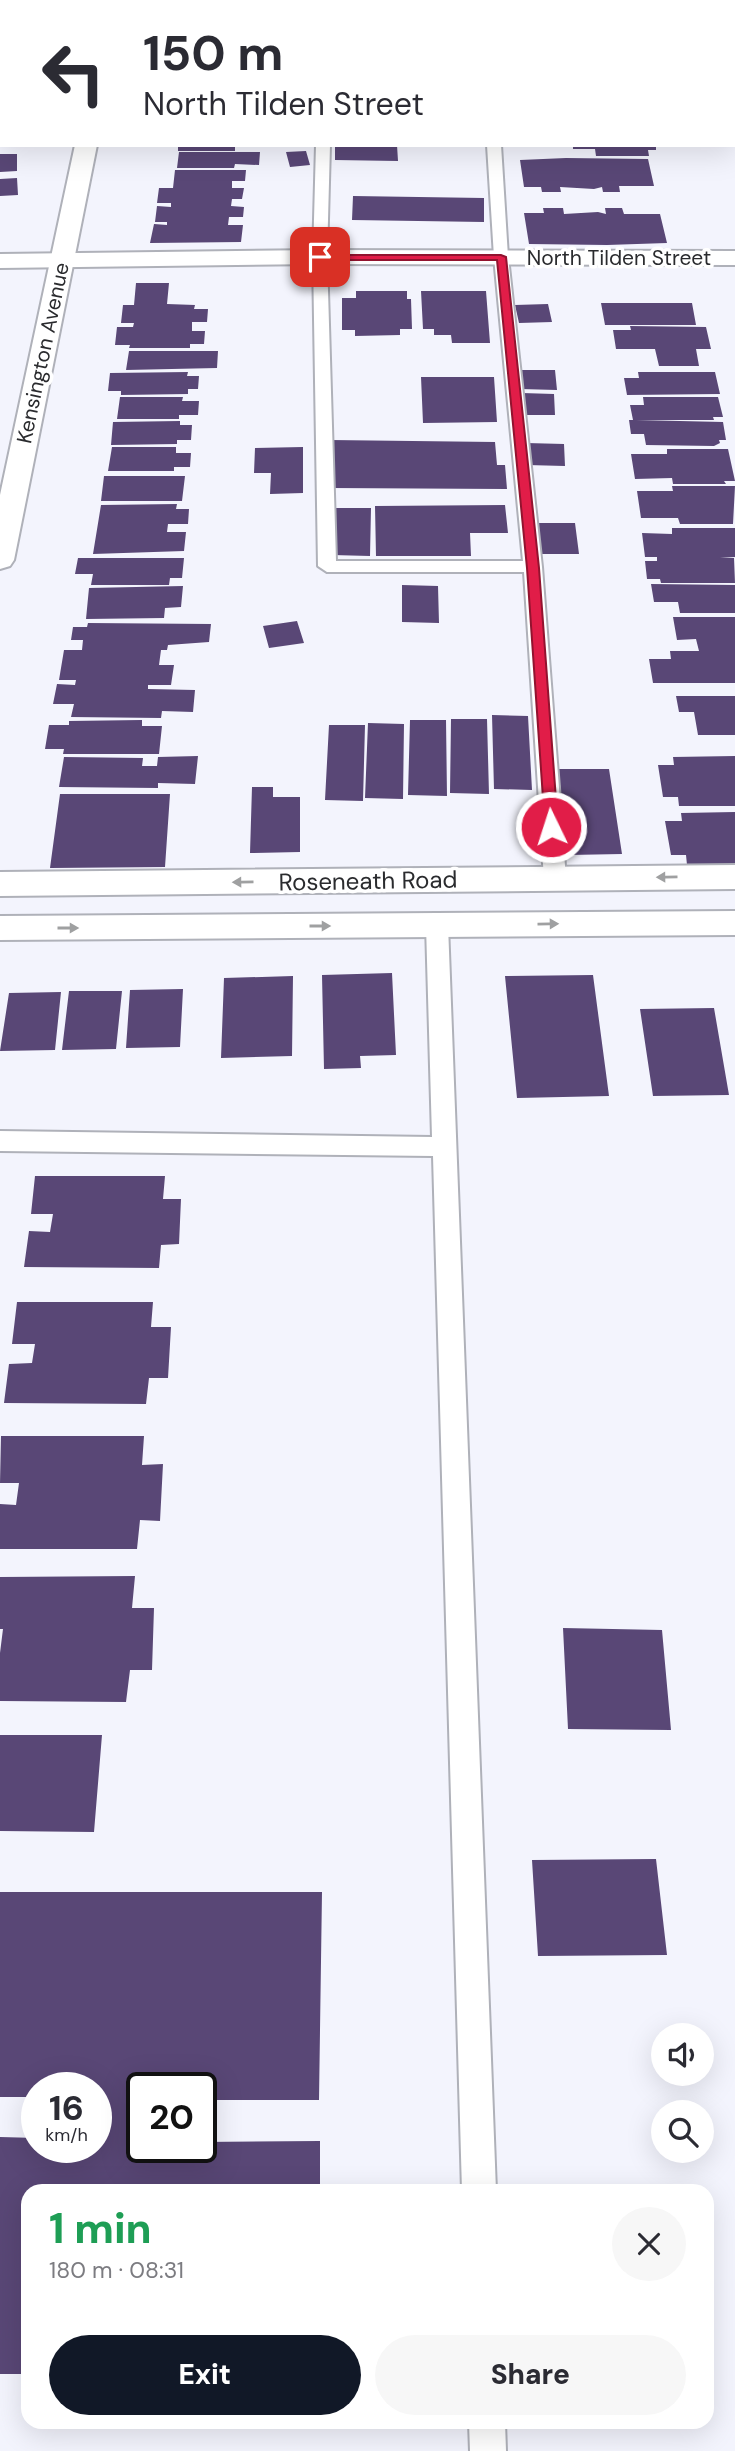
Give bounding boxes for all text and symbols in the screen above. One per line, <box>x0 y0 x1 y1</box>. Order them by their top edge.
text: 150 m <box>143 21 283 85</box>
icon: left <box>28 28 119 119</box>
text: North Tilden Street <box>143 83 424 125</box>
pin <box>290 227 350 287</box>
icon: arrive <box>301 238 339 276</box>
street label: North Tilden Street <box>527 244 711 272</box>
street label: Kensington Avenue <box>10 260 76 446</box>
position arrow <box>514 790 588 864</box>
street label: Roseneath Road <box>278 863 458 898</box>
one-way arrow <box>656 872 678 883</box>
one-way arrow <box>232 876 254 888</box>
one-way arrow <box>537 918 559 930</box>
one-way arrow <box>309 920 331 932</box>
one-way arrow <box>57 922 79 934</box>
map controls <box>651 2023 714 2163</box>
button: sound <box>651 2023 714 2086</box>
speed limit sign: 20 <box>126 2072 217 2163</box>
text: 16 <box>49 2085 84 2131</box>
button: search <box>651 2100 714 2163</box>
text: km/h <box>45 2123 88 2147</box>
text: 1 min <box>49 2201 152 2256</box>
button: close <box>612 2207 686 2281</box>
text: 180 m · 08:31 <box>49 2255 184 2285</box>
button: Exit <box>49 2335 361 2415</box>
button: Share <box>375 2335 686 2415</box>

